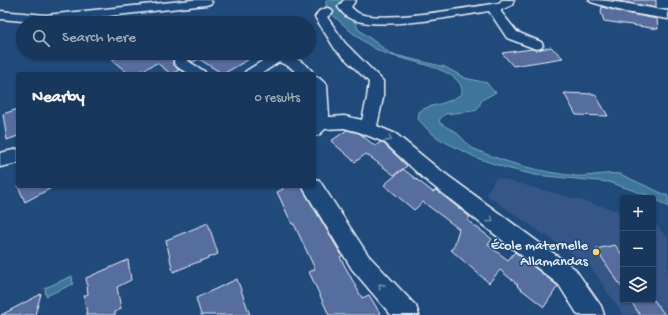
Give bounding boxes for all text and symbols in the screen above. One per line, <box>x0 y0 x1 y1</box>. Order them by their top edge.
search box <box>16 16 316 60</box>
icon: search <box>30 27 52 49</box>
text: Search here <box>62 29 136 47</box>
text: Nearby <box>32 88 85 108</box>
text: 0 results <box>254 91 300 106</box>
one-way arrow <box>385 134 392 142</box>
map controls <box>620 195 656 303</box>
button: + <box>620 195 656 231</box>
one-way arrow <box>487 215 494 222</box>
button: − <box>620 231 656 267</box>
place label: École maternelle Allamandas <box>491 238 589 271</box>
marker: École maternelle Allamandas <box>591 247 601 257</box>
button: layers <box>620 267 656 303</box>
one-way arrow <box>379 283 386 290</box>

